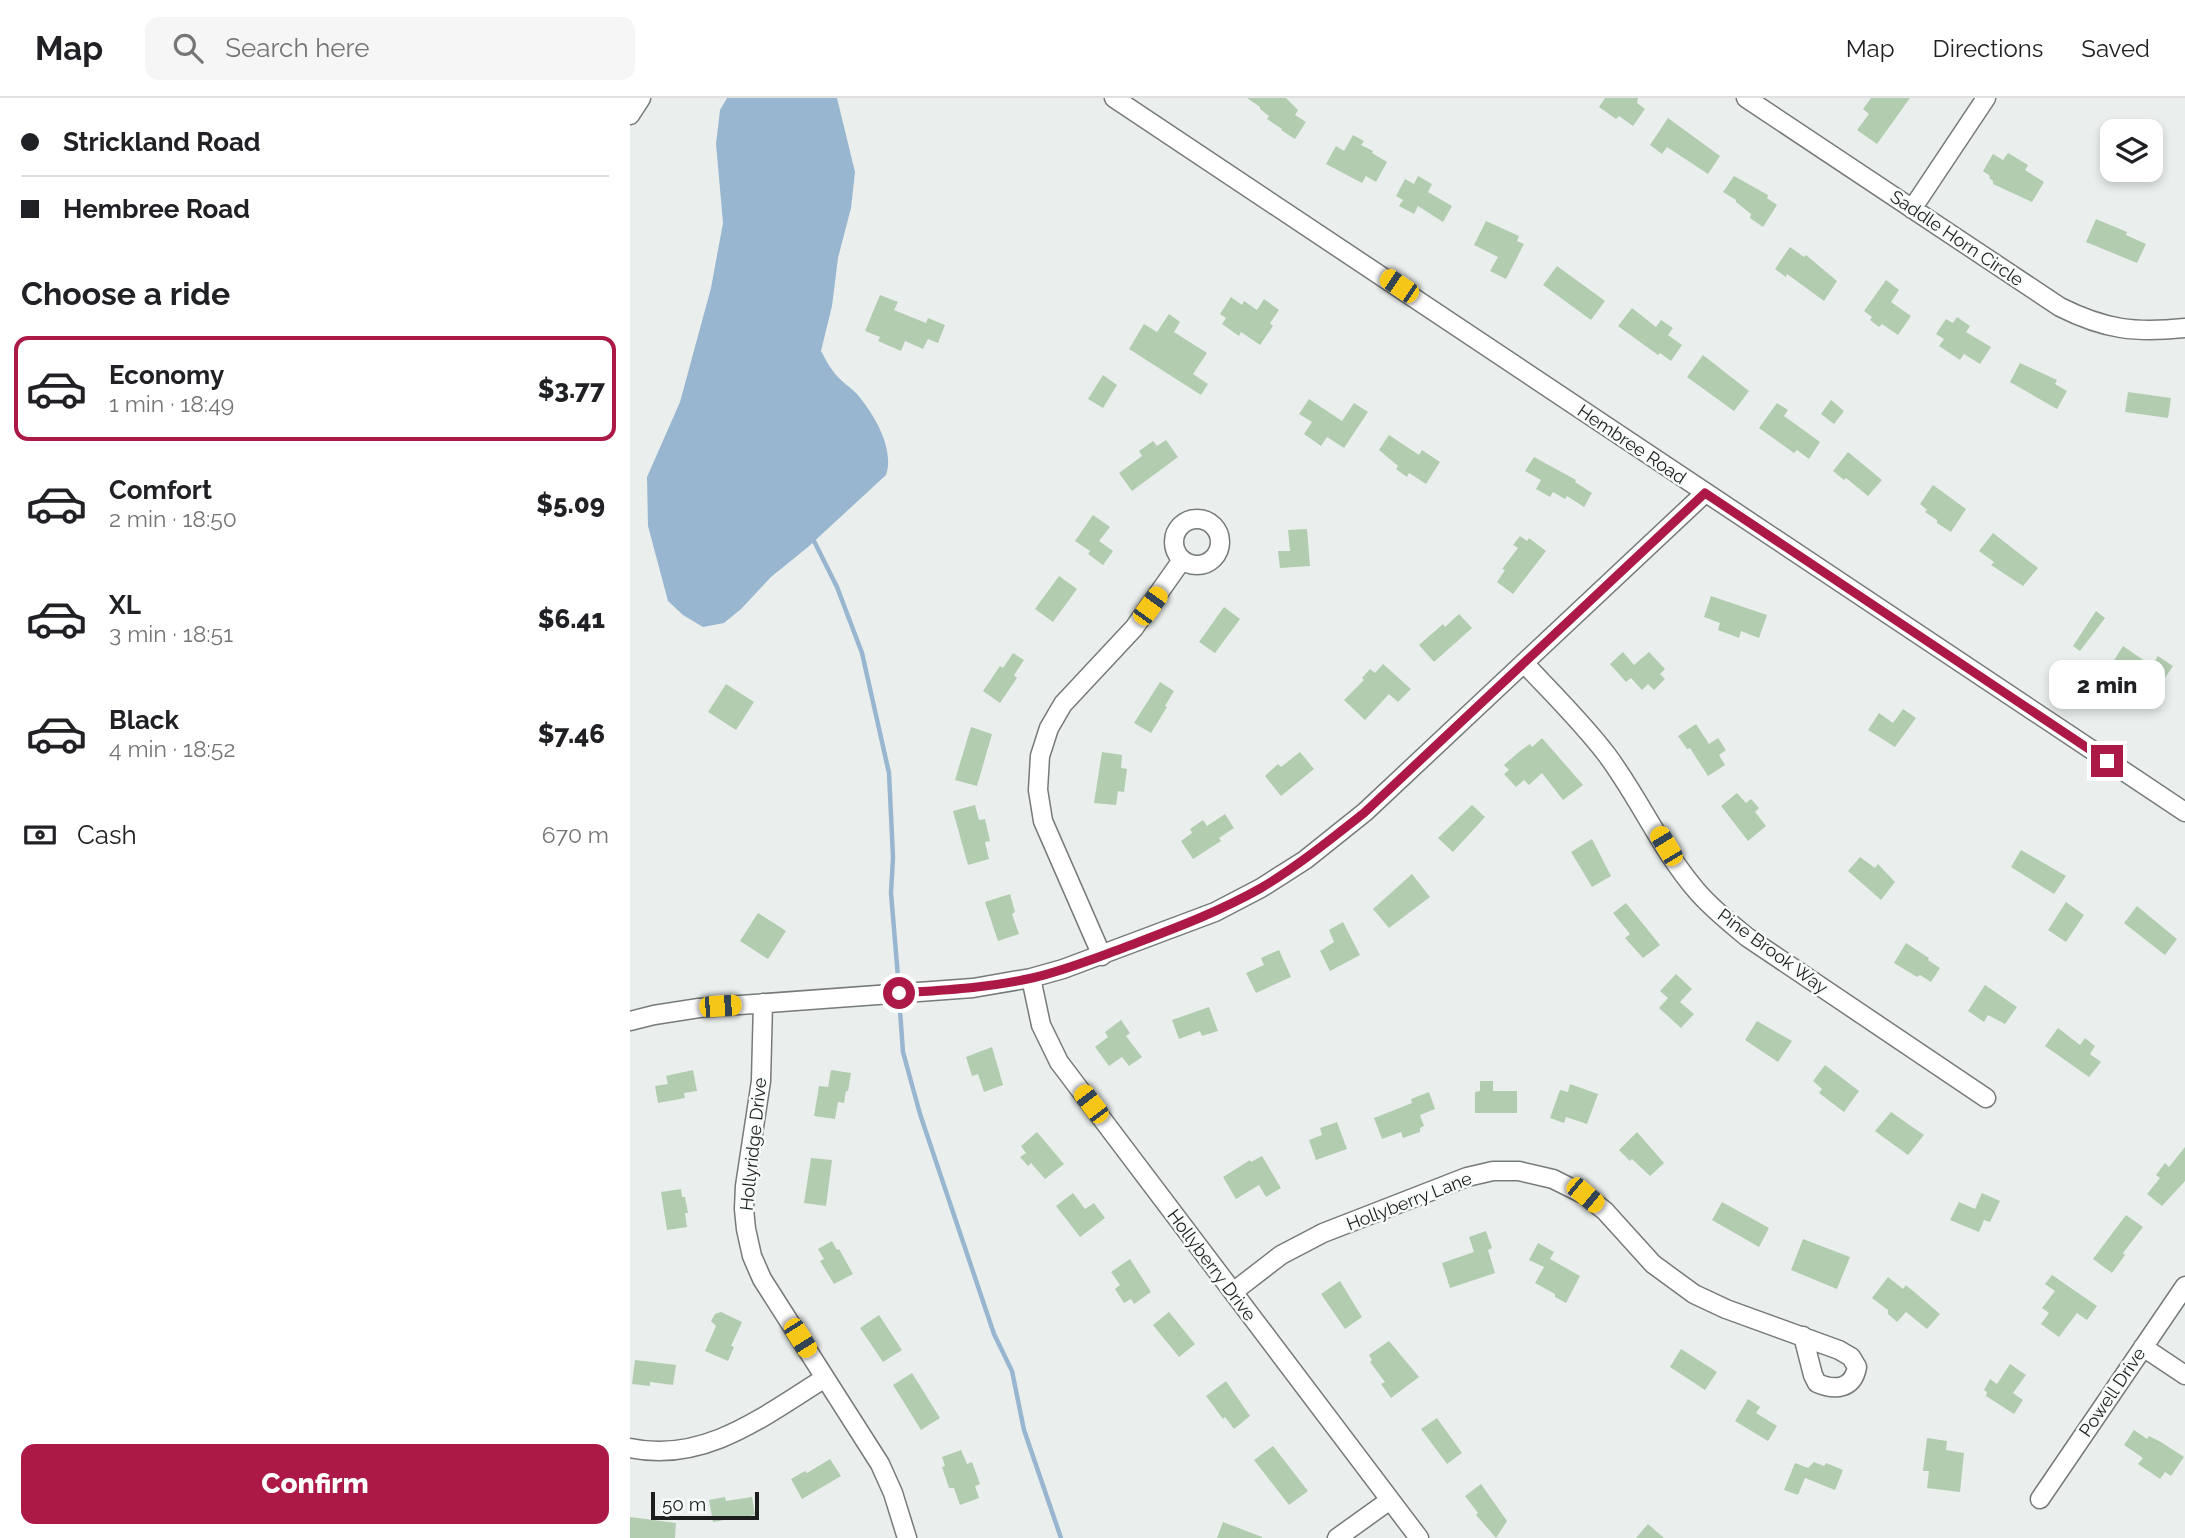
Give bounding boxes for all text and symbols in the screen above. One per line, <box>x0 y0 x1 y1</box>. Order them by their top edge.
search box <box>145 17 635 80</box>
text: Map <box>35 29 103 68</box>
icon: search <box>169 29 207 67</box>
text: Search here <box>225 33 370 63</box>
text: Map <box>1846 34 1895 63</box>
text: Directions <box>1933 34 2043 63</box>
text: Saved <box>2081 34 2150 63</box>
map controls <box>2100 119 2163 182</box>
button: layers <box>2100 119 2163 182</box>
text: Strickland Road <box>63 127 261 157</box>
street label: Saddle Horn Circle <box>1886 186 2028 291</box>
text: Hembree Road <box>63 194 250 224</box>
car <box>1376 266 1423 306</box>
text: Choose a ride <box>21 275 230 312</box>
icon: car <box>25 357 88 420</box>
text: Economy <box>109 360 224 390</box>
text: $3.77 <box>538 374 605 404</box>
text: 1 min · 18:49 <box>109 390 234 417</box>
street label: Hembree Road <box>1574 400 1690 488</box>
icon: car <box>25 472 88 535</box>
text: Comfort <box>109 475 212 505</box>
text: $5.09 <box>536 489 605 519</box>
text: 2 min · 18:50 <box>109 505 237 532</box>
car <box>1130 583 1171 629</box>
icon: car <box>25 587 88 650</box>
text: XL <box>109 590 141 620</box>
text: $6.41 <box>538 604 605 634</box>
text: 3 min · 18:51 <box>109 620 233 647</box>
callout: 2 min <box>2049 660 2165 708</box>
text: 2 min <box>2077 671 2137 698</box>
icon: car <box>25 702 88 765</box>
text: Black <box>109 705 179 735</box>
text: $7.46 <box>538 719 605 749</box>
text: 4 min · 18:52 <box>109 735 235 762</box>
route end <box>2091 745 2123 777</box>
icon: cash <box>21 816 59 854</box>
text: Cash <box>77 820 137 850</box>
text: 670 m <box>542 821 609 848</box>
car <box>1647 823 1686 869</box>
street label: Pine Brook Way <box>1714 904 1832 998</box>
route start <box>883 977 915 1009</box>
car <box>699 994 742 1018</box>
street label: Hollyridge Drive <box>736 1076 770 1212</box>
car <box>1070 1081 1113 1127</box>
street label: Hollyberry Lane <box>1343 1167 1475 1235</box>
car <box>1563 1173 1608 1217</box>
street label: Hollyberry Drive <box>1163 1205 1261 1325</box>
car <box>780 1315 821 1361</box>
street label: Powell Drive <box>2074 1343 2150 1441</box>
button: Confirm <box>21 1444 609 1524</box>
scale bar <box>651 1489 760 1521</box>
text: 50 m <box>662 1493 706 1515</box>

